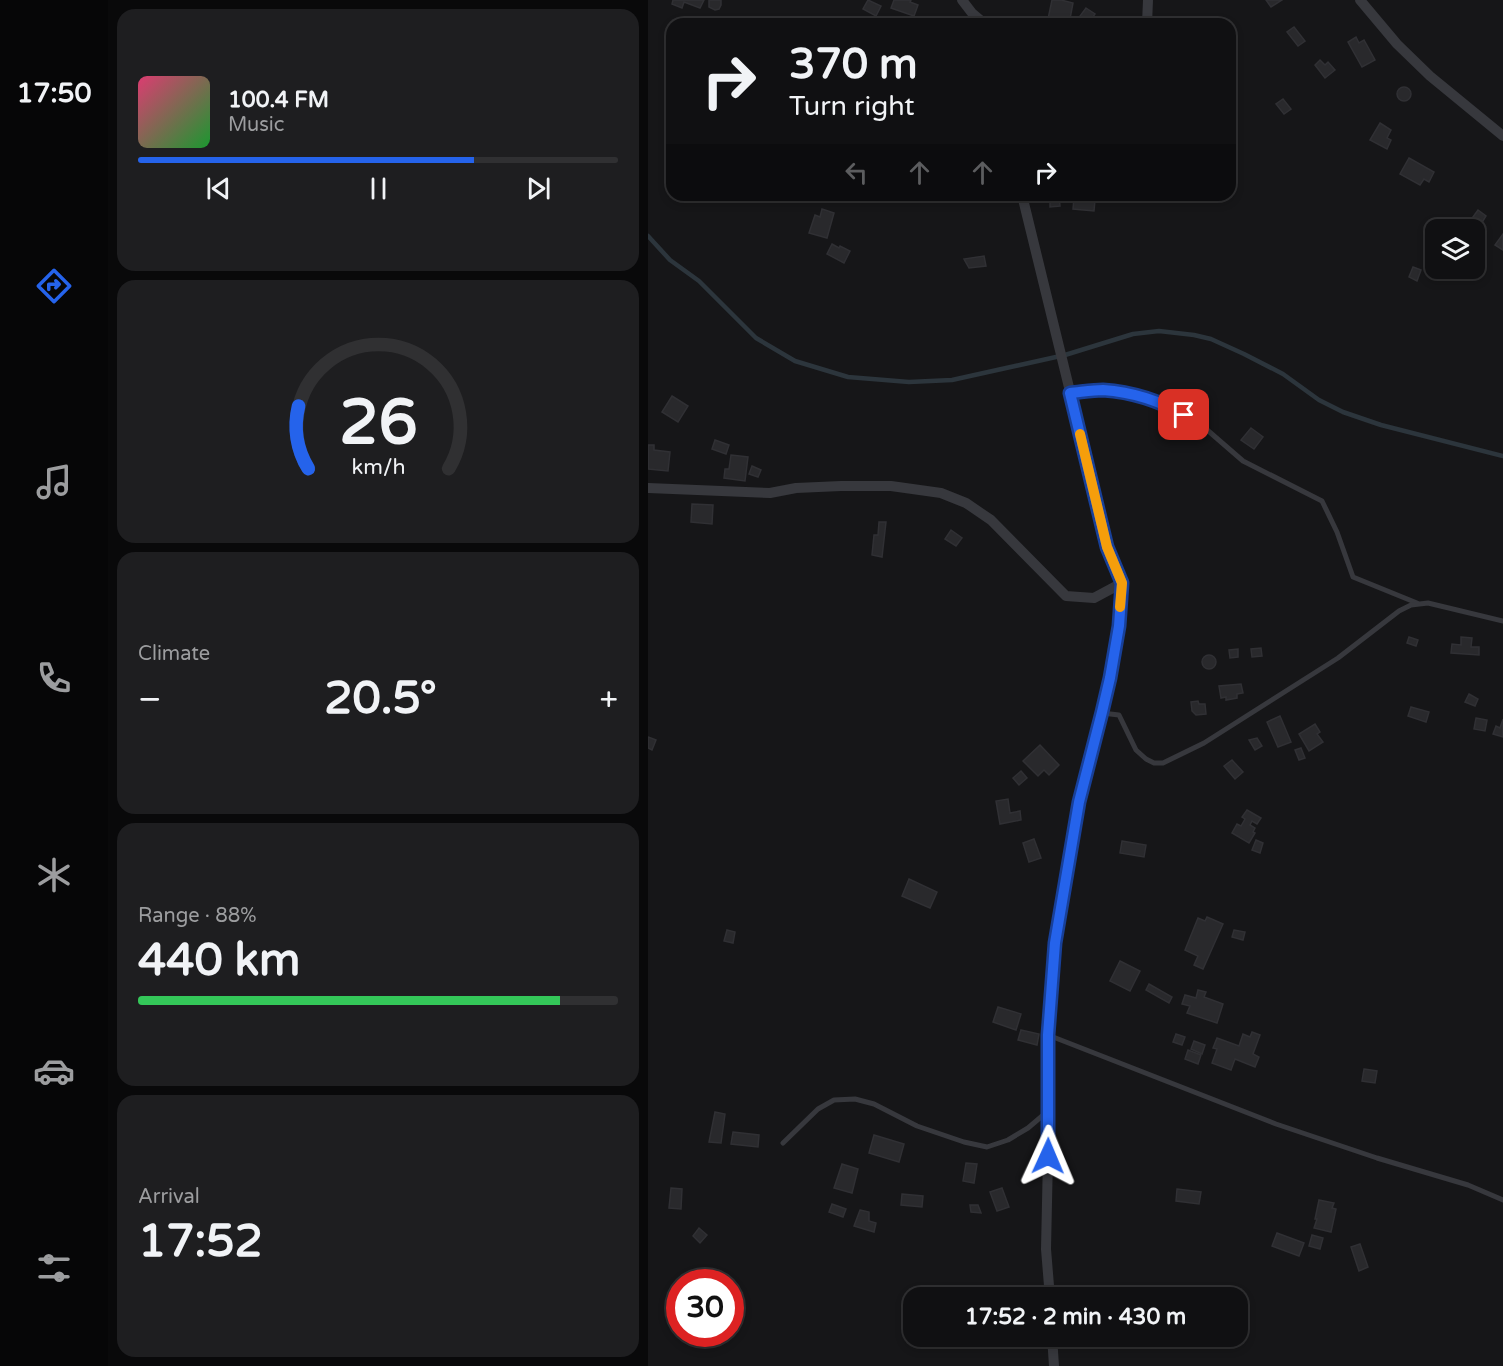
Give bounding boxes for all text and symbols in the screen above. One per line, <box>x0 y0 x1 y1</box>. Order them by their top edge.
text: 370 m <box>789 39 918 90</box>
icon: right <box>690 42 768 120</box>
text: 17:50 <box>17 77 91 110</box>
text: 100.4 FM <box>228 87 329 113</box>
text: Turn right <box>789 90 915 123</box>
text: Music <box>228 113 284 137</box>
icon: left <box>840 156 873 189</box>
icon: ahead <box>903 156 936 189</box>
icon: ahead <box>966 156 999 189</box>
icon: right <box>1029 156 1062 189</box>
icon: previous <box>202 172 235 205</box>
icon: pause <box>362 172 395 205</box>
icon: next <box>522 172 555 205</box>
map controls <box>1425 219 1485 279</box>
button: layers <box>1425 219 1485 279</box>
icon: directions <box>33 265 75 307</box>
text: 26 <box>339 386 417 461</box>
pin <box>1158 389 1209 440</box>
icon: arrive <box>1167 398 1200 431</box>
text: km/h <box>351 454 405 480</box>
icon: music <box>33 461 75 503</box>
text: Climate <box>138 642 210 666</box>
icon: phone <box>33 657 75 699</box>
text: 20.5° <box>324 672 437 726</box>
text: − <box>138 680 162 719</box>
text: + <box>599 680 618 719</box>
icon: climate <box>33 854 75 896</box>
text: Range · 88% <box>138 904 257 928</box>
text: 440 km <box>138 934 300 988</box>
icon: car <box>33 1050 75 1092</box>
position arrow <box>1016 1124 1080 1188</box>
text: Arrival <box>138 1185 200 1209</box>
text: 17:52 <box>138 1215 263 1269</box>
icon: filters <box>33 1247 75 1289</box>
speed limit sign: 30 <box>666 1269 744 1347</box>
text: 17:52 · 2 min · 430 m <box>965 1304 1186 1330</box>

